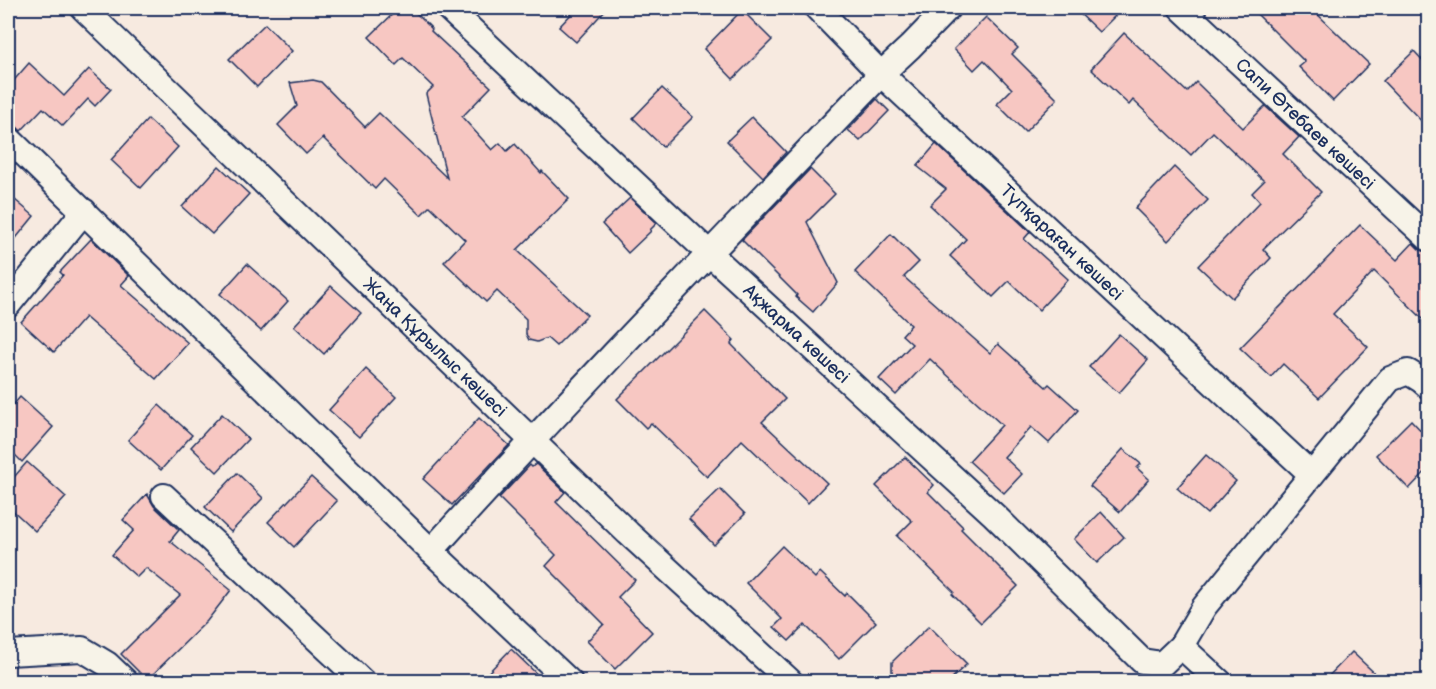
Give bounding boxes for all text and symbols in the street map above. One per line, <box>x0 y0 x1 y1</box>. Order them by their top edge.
street label: Сапи Өтебаев көшесі <box>1231 54 1379 194</box>
street label: Түпқараған көшесі <box>996 180 1127 305</box>
street label: Жаңа Құрылыс көшесі <box>359 274 511 422</box>
street label: Ақжарма көшесі <box>738 279 854 388</box>

